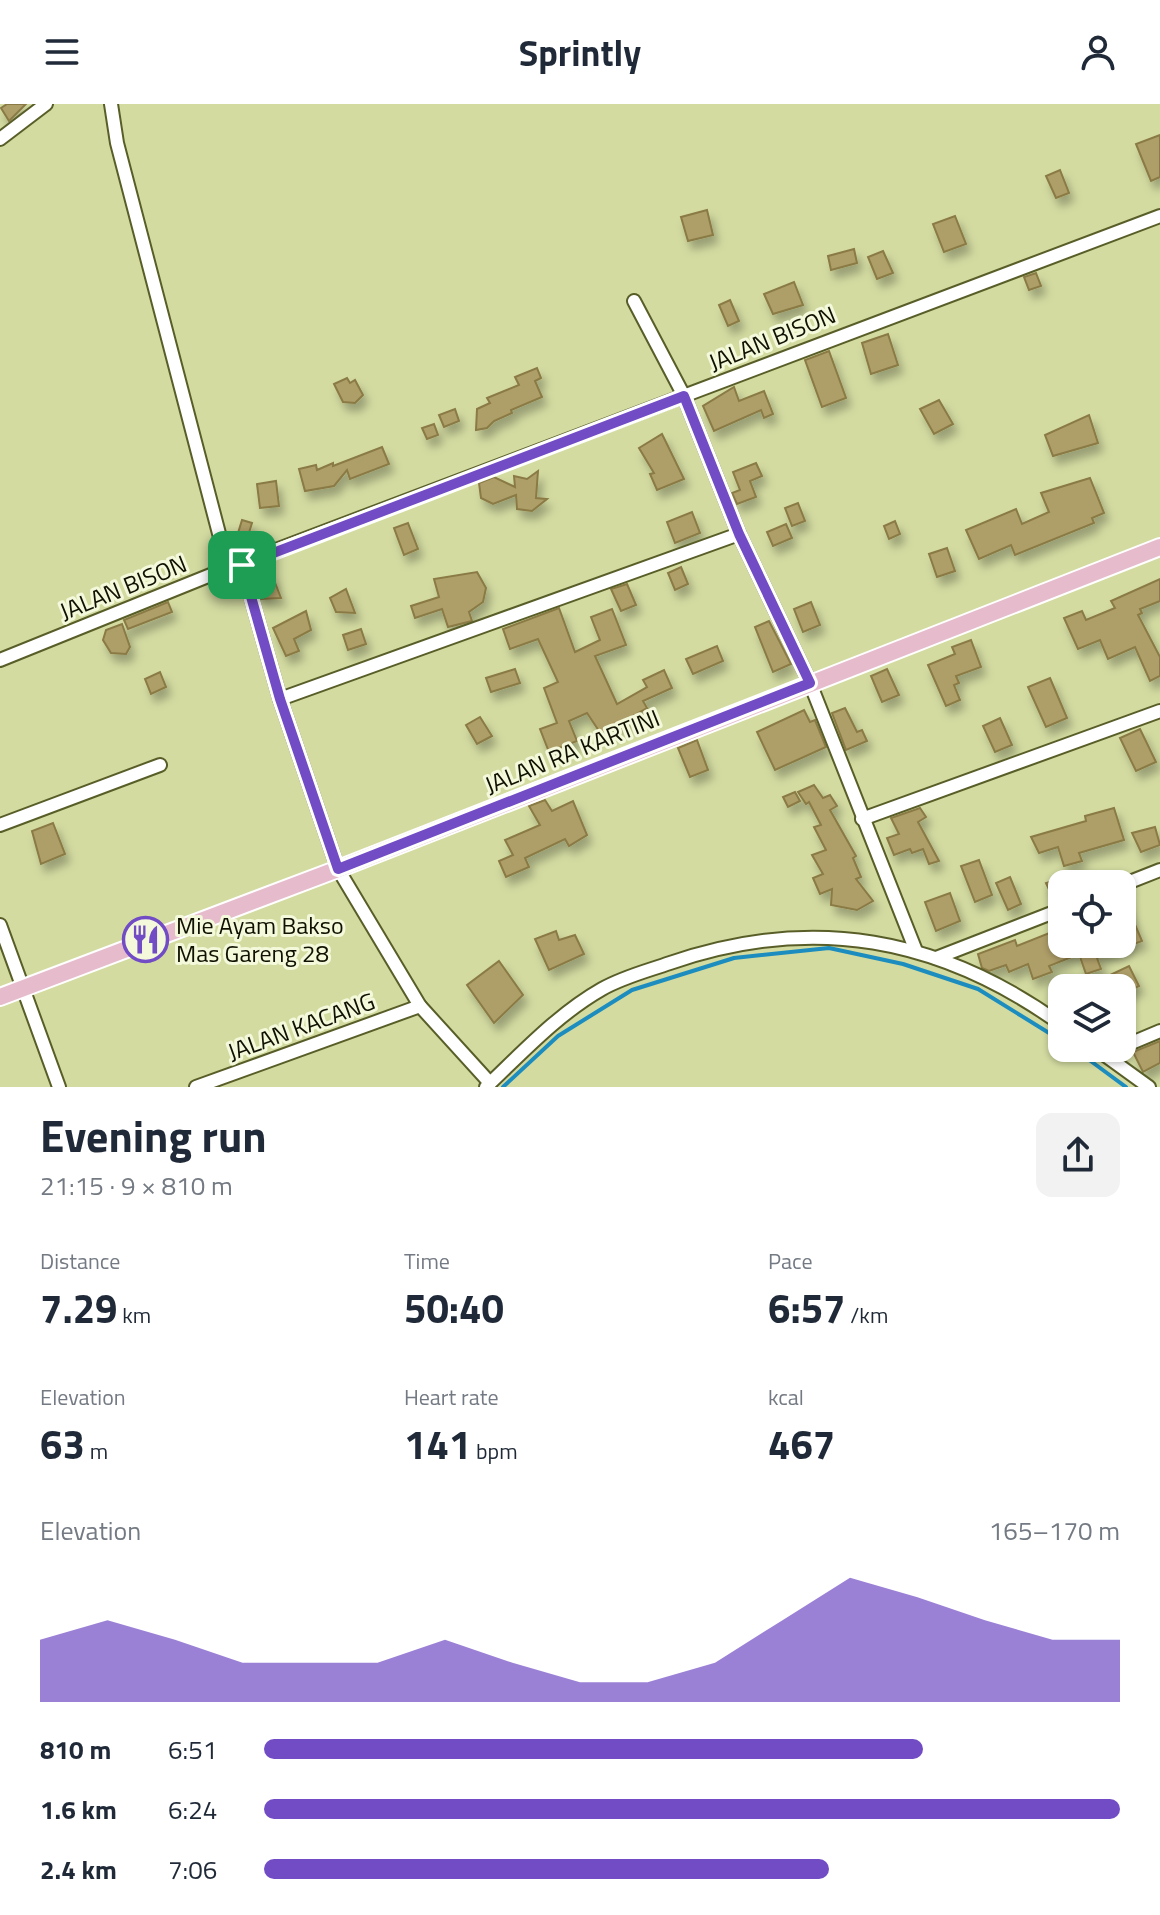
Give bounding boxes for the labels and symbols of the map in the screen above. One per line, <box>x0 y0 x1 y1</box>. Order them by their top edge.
street label: JALAN BISON <box>703 296 841 380</box>
pin <box>208 531 276 599</box>
street label: JALAN BISON <box>54 545 192 629</box>
street label: JALAN RA KARTINI <box>479 699 665 803</box>
place label: Mie Ayam Bakso Mas Gareng 28 <box>176 907 344 971</box>
restaurant icon: Mie Ayam Bakso Mas Gareng 28 <box>121 915 169 963</box>
street label: JALAN KACANG <box>222 983 380 1069</box>

